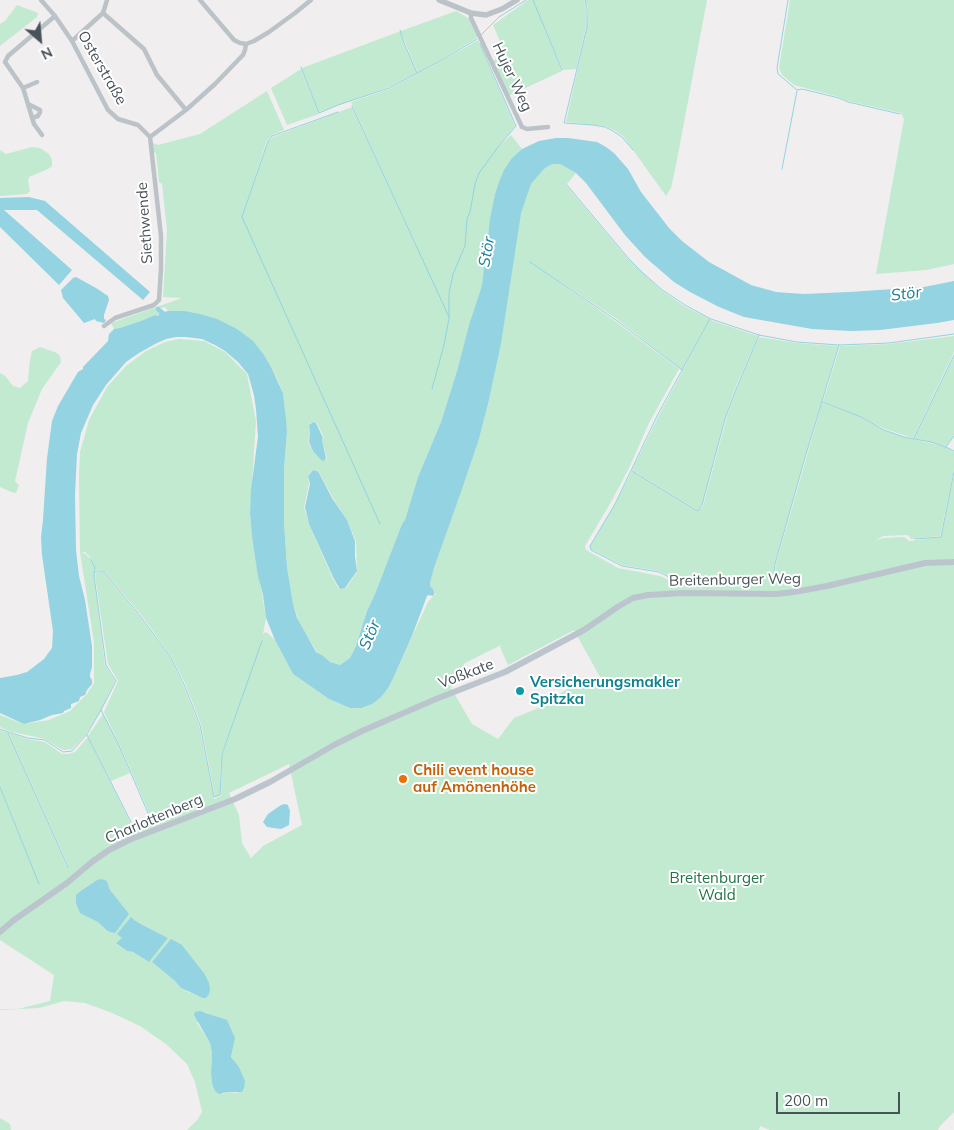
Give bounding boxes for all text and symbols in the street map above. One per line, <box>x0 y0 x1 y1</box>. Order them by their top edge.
north arrow <box>15 15 65 65</box>
street label: Osterstraße <box>74 28 130 108</box>
street label: Hujer Weg <box>488 40 536 114</box>
text: N <box>38 43 56 64</box>
street label: Siethwende <box>133 181 157 265</box>
water label: Stör <box>475 235 499 269</box>
water label: Stör <box>890 283 922 305</box>
street label: Breitenburger Weg <box>669 570 801 590</box>
water label: Stör <box>355 617 385 653</box>
street label: Voßkate <box>436 655 496 693</box>
place label: Versicherungsmakler Spitzka <box>530 673 680 708</box>
marker: Versicherungsmakler Spitzka <box>514 685 526 697</box>
place label: Chili event house auf Amönenhöhe <box>413 761 536 796</box>
marker: Chili event house auf Amönenhöhe <box>397 773 409 785</box>
street label: Charlottenberg <box>102 790 206 848</box>
park label: Breitenburger Wald <box>669 869 765 904</box>
scale bar <box>779 1082 903 1114</box>
text: 200 m <box>784 1091 828 1110</box>

